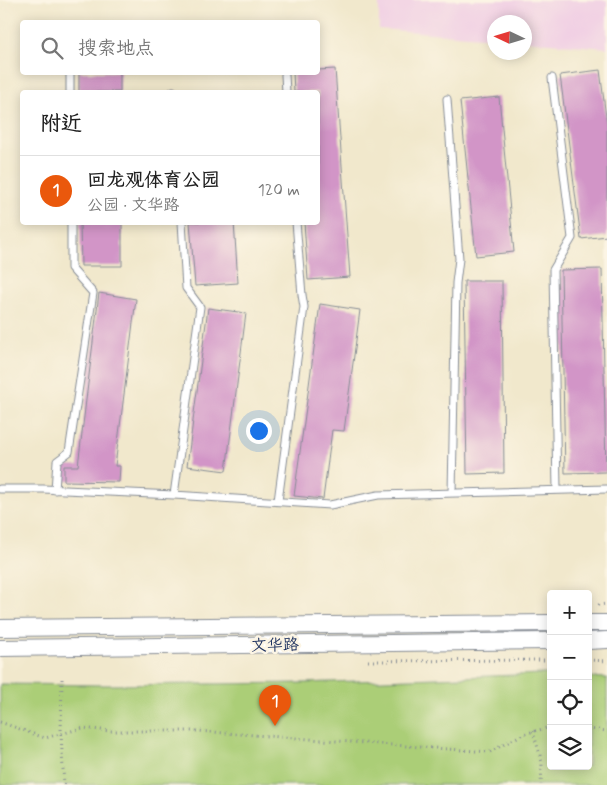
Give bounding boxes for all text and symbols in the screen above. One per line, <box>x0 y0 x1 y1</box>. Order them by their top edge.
north arrow <box>487 15 532 60</box>
search box <box>20 20 320 75</box>
icon: search <box>38 34 66 62</box>
text: 搜索地点 <box>78 36 154 61</box>
text: 附近 <box>40 110 82 138</box>
text: 回龙观体育公园 <box>87 168 220 193</box>
text: 1 <box>52 180 60 201</box>
text: 120 m <box>258 180 300 201</box>
text: 公园 · 文华路 <box>87 195 179 216</box>
your location <box>246 418 272 444</box>
map controls <box>547 590 592 770</box>
button: + <box>547 590 592 635</box>
street label: 文华路 <box>251 635 299 656</box>
button: − <box>547 635 592 680</box>
button: locate <box>547 680 592 725</box>
pin: 1 <box>259 685 291 726</box>
button: layers <box>547 725 592 770</box>

